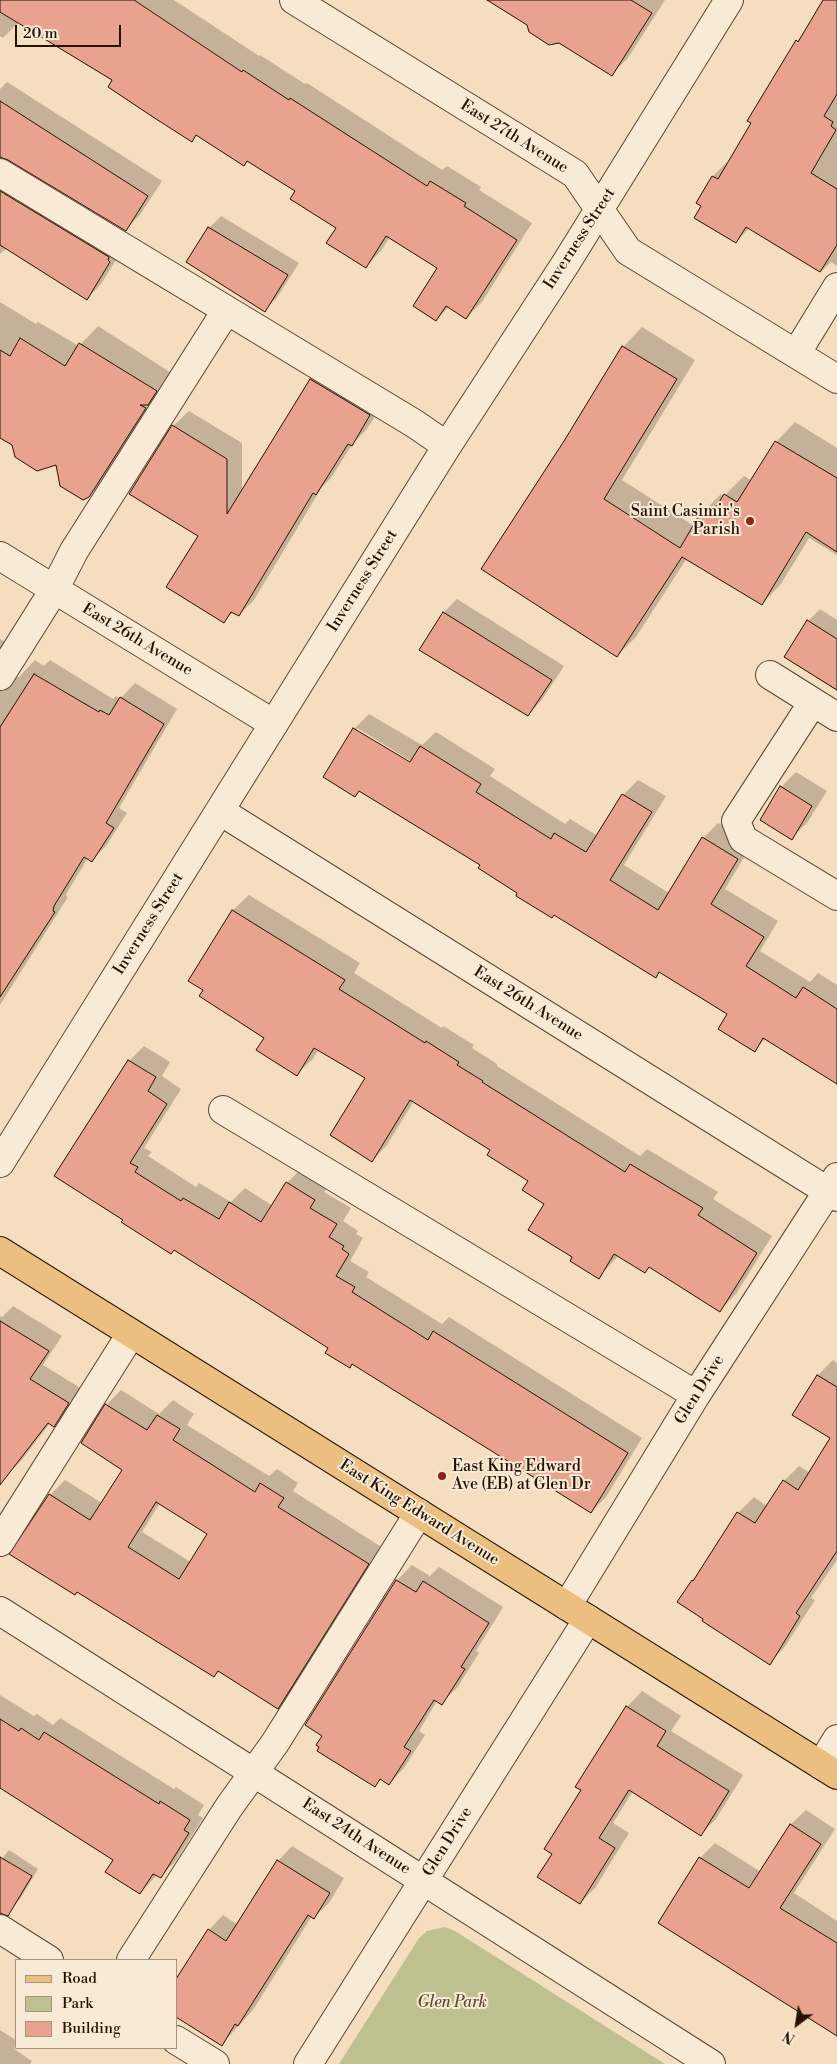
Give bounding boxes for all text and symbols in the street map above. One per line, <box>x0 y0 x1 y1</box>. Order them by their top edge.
scale bar <box>18 15 124 47</box>
text: 20 m <box>23 24 58 43</box>
street label: East 27th Avenue <box>456 96 572 178</box>
street label: Inverness Street <box>540 185 620 293</box>
place label: Saint Casimir's Parish <box>631 502 740 540</box>
marker: Saint Casimir's Parish <box>744 515 756 527</box>
street label: Inverness Street <box>324 526 402 636</box>
street label: East 26th Avenue <box>78 599 196 681</box>
street label: Inverness Street <box>110 869 188 979</box>
street label: East 26th Avenue <box>470 963 586 1045</box>
street label: Glen Drive <box>671 1352 729 1428</box>
street label: East King Edward Avenue <box>336 1456 502 1570</box>
place label: East King Edward Ave (EB) at Glen Dr <box>452 1457 591 1495</box>
marker: East King Edward Ave (EB) at Glen Dr <box>436 1470 448 1482</box>
street label: East 24th Avenue <box>298 1795 414 1879</box>
street label: Glen Drive <box>419 1804 477 1880</box>
legend <box>15 1959 178 2049</box>
text: Road <box>62 1969 97 1988</box>
park label: Glen Park <box>417 1993 487 2013</box>
text: Park <box>62 1994 93 2013</box>
north arrow <box>772 1999 822 2049</box>
text: Building <box>62 2019 121 2038</box>
text: N <box>780 2026 799 2047</box>

